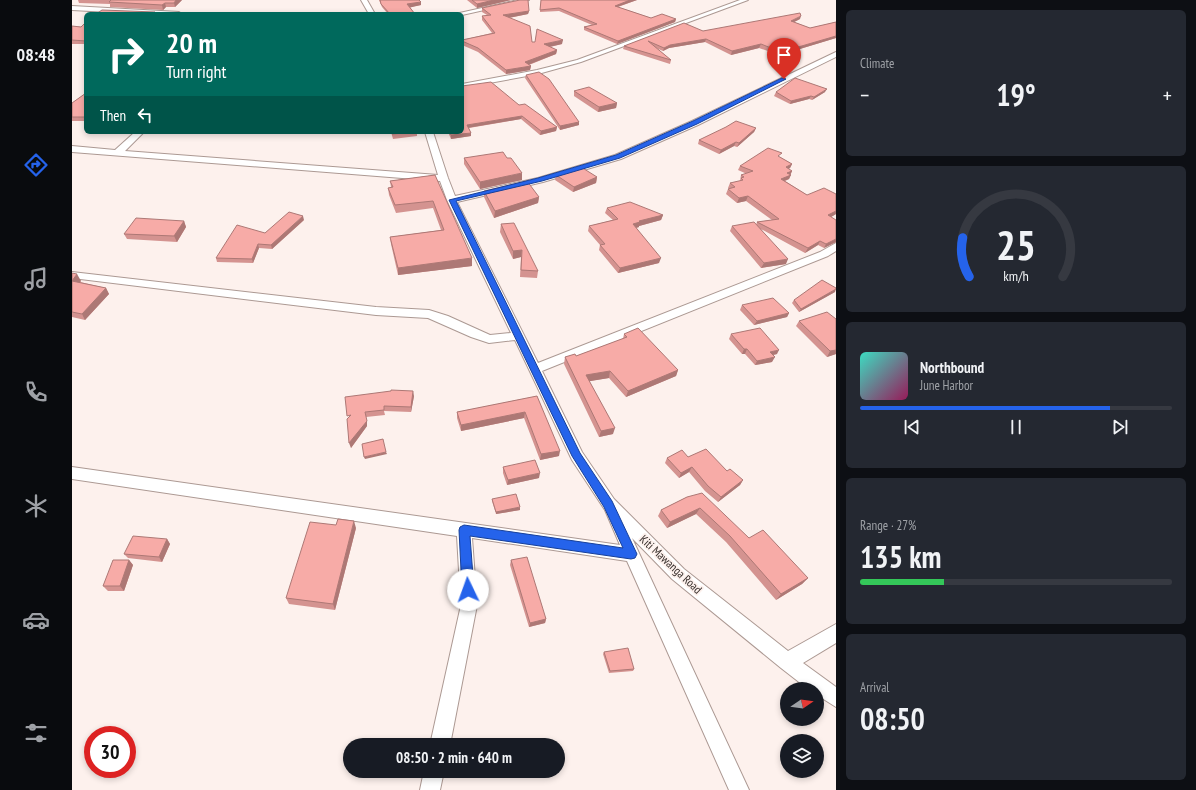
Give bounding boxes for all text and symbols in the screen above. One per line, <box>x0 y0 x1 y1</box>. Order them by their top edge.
text: 20 m <box>166 24 217 61</box>
icon: right <box>100 28 152 80</box>
pin <box>767 38 801 79</box>
text: 08:48 <box>17 43 55 66</box>
icon: arrive <box>773 44 795 66</box>
text: Climate <box>860 55 894 72</box>
text: Turn right <box>166 60 226 83</box>
text: 19° <box>996 75 1036 114</box>
text: − <box>860 81 869 109</box>
text: + <box>1163 81 1172 109</box>
icon: left <box>134 104 156 126</box>
text: Then <box>100 106 126 125</box>
icon: directions <box>22 151 50 179</box>
text: 25 <box>996 218 1036 271</box>
icon: music <box>22 265 50 293</box>
text: km/h <box>1003 266 1029 285</box>
text: Northbound <box>920 358 984 377</box>
text: June Harbor <box>920 377 973 394</box>
icon: phone <box>22 378 50 406</box>
icon: previous <box>901 416 923 438</box>
icon: pause <box>1005 416 1027 438</box>
icon: next <box>1109 416 1131 438</box>
icon: climate <box>22 492 50 520</box>
text: Range · 27% <box>860 517 916 534</box>
street label: Kiti Mawanga Road <box>637 531 705 597</box>
text: 135 km <box>860 537 941 576</box>
position arrow <box>447 569 489 611</box>
icon: car <box>22 606 50 634</box>
text: Arrival <box>860 679 889 696</box>
north arrow <box>780 682 824 726</box>
map controls <box>780 682 824 778</box>
text: 08:50 <box>860 699 925 738</box>
icon: filters <box>22 719 50 747</box>
speed limit sign: 30 <box>84 726 136 778</box>
button: layers <box>780 734 824 778</box>
text: 08:50 · 2 min · 640 m <box>396 748 512 767</box>

